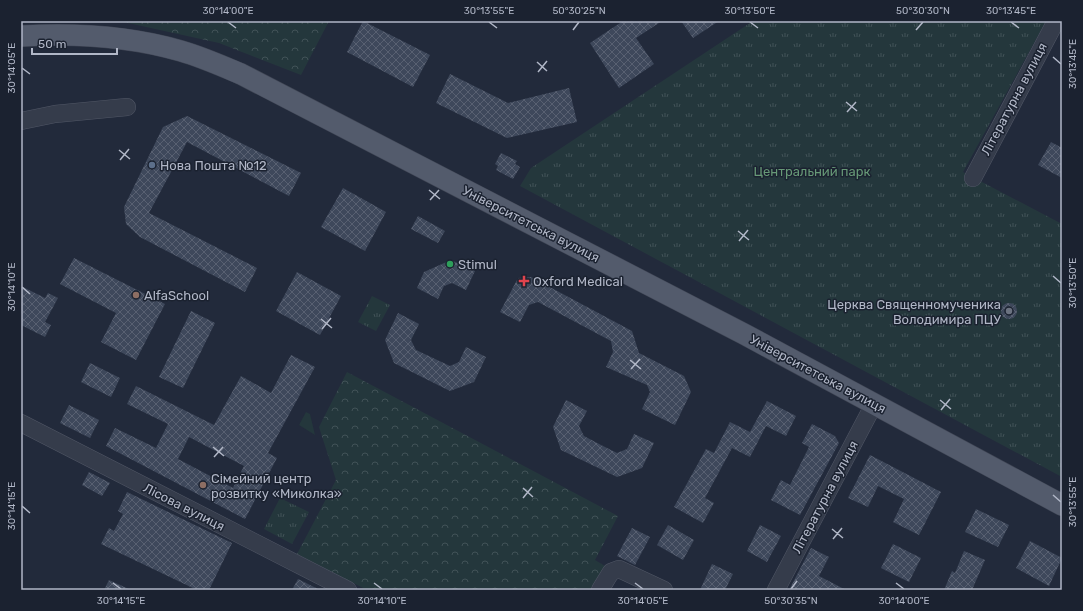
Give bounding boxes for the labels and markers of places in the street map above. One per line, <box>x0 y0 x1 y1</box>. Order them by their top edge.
place label: Нова Пошта №12 <box>160 158 267 173</box>
marker: Нова Пошта №12 <box>147 160 157 170</box>
place label: Stimul <box>458 257 497 272</box>
marker: Stimul <box>445 259 455 269</box>
place label: Oxford Medical <box>533 274 623 289</box>
marker: Oxford Medical <box>518 275 530 287</box>
place label: AlfaSchool <box>144 288 209 303</box>
marker: AlfaSchool <box>131 290 141 300</box>
place label: Церква Священномученика Володимира ПЦУ <box>827 297 1001 327</box>
marker: Церква Священномученика Володимира ПЦУ <box>1004 306 1014 316</box>
place label: Сімейний центр розвитку «Миколка» <box>211 471 342 501</box>
marker: Сімейний центр розвитку «Миколка» <box>198 480 208 490</box>

